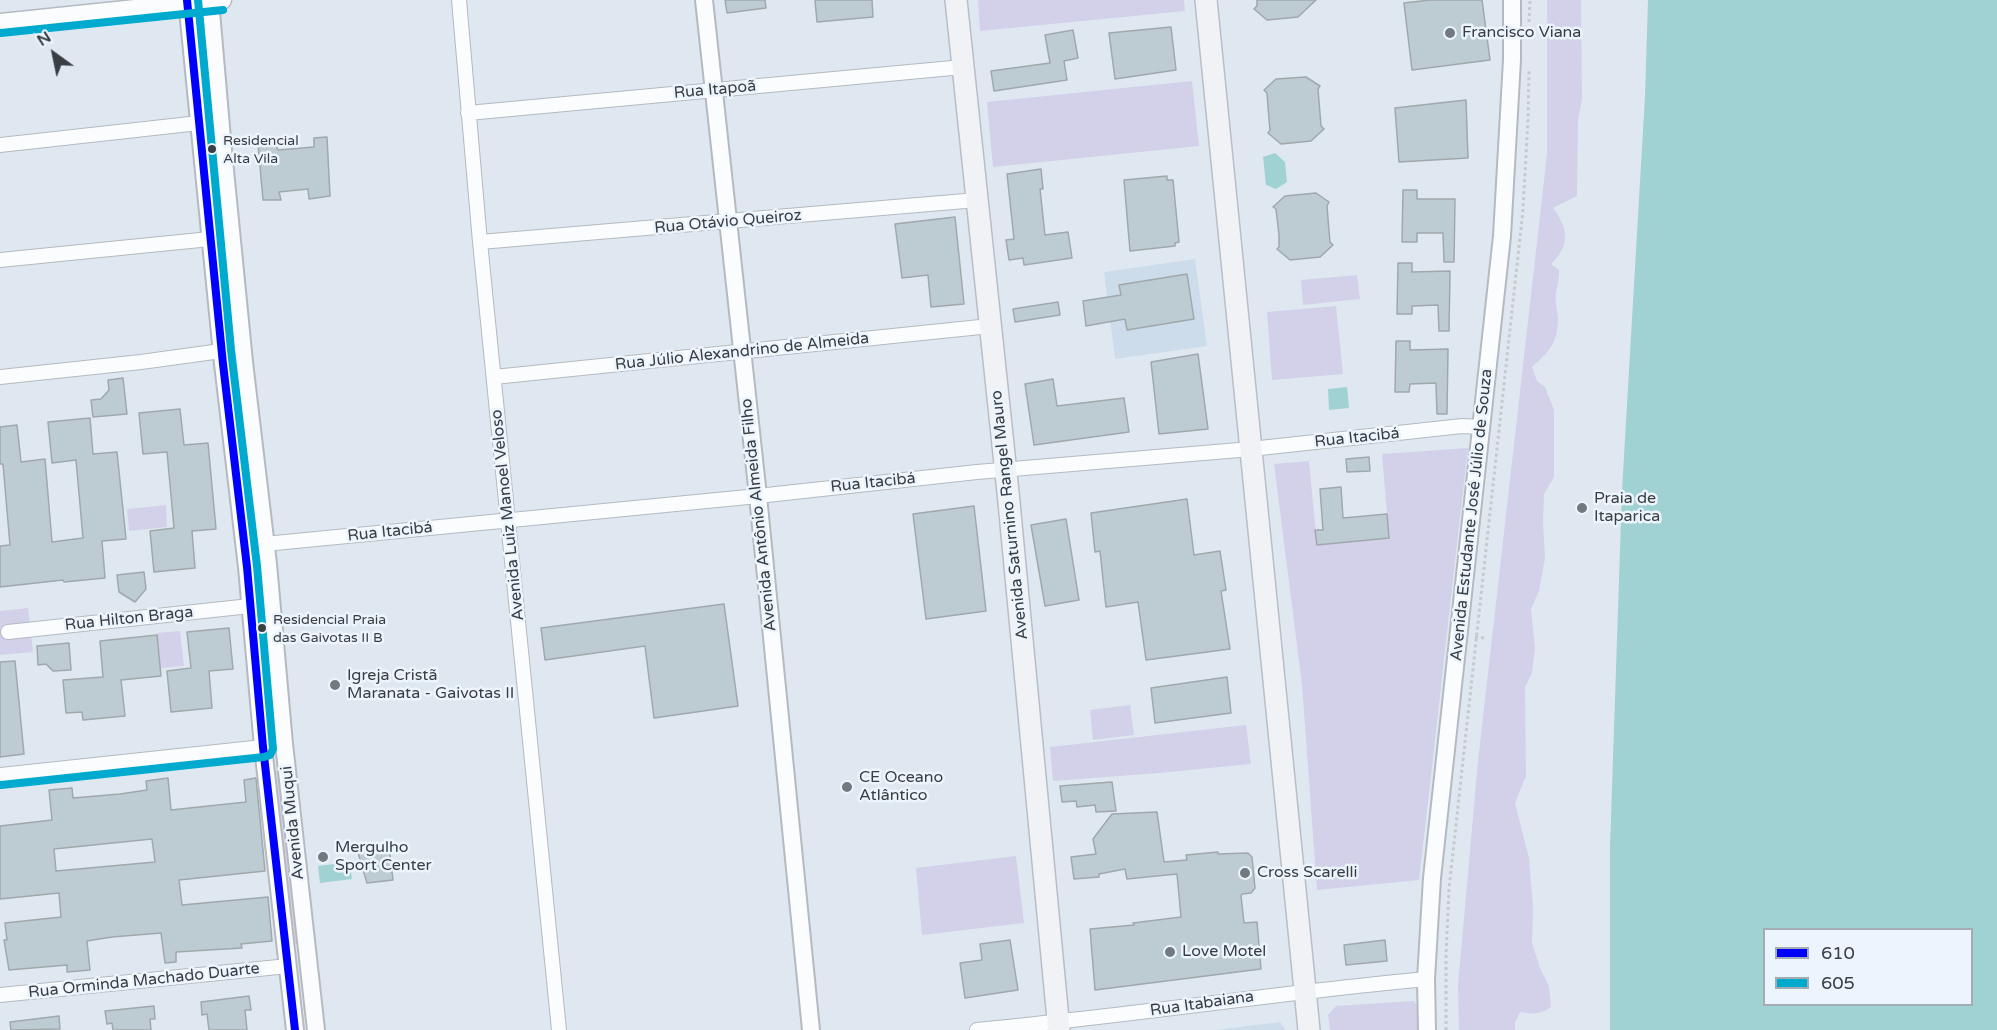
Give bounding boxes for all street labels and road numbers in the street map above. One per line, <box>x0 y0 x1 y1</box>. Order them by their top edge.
street label: Rua Itapoã <box>673 77 757 103</box>
street label: Rua Otávio Queiroz <box>654 206 802 238</box>
street label: Rua Júlio Alexandrino de Almeida <box>614 329 870 375</box>
street label: Avenida Estudante José Júlio de Souza <box>1447 368 1497 662</box>
street label: Avenida Saturnino Rangel Mauro <box>987 389 1033 641</box>
street label: Avenida Antônio Almeida Filho <box>737 397 781 633</box>
street label: Avenida Luiz Manoel Veloso <box>487 408 529 622</box>
street label: Rua Itacibá <box>1314 424 1400 452</box>
street label: Rua Itacibá <box>830 469 916 497</box>
street label: Rua Itacibá <box>347 518 433 546</box>
street label: Rua Hilton Braga <box>64 603 194 635</box>
street label: Avenida Muqui <box>277 765 309 881</box>
street label: Rua Orminda Machado Duarte <box>27 959 261 1003</box>
street label: Rua Itabaiana <box>1149 987 1255 1021</box>

